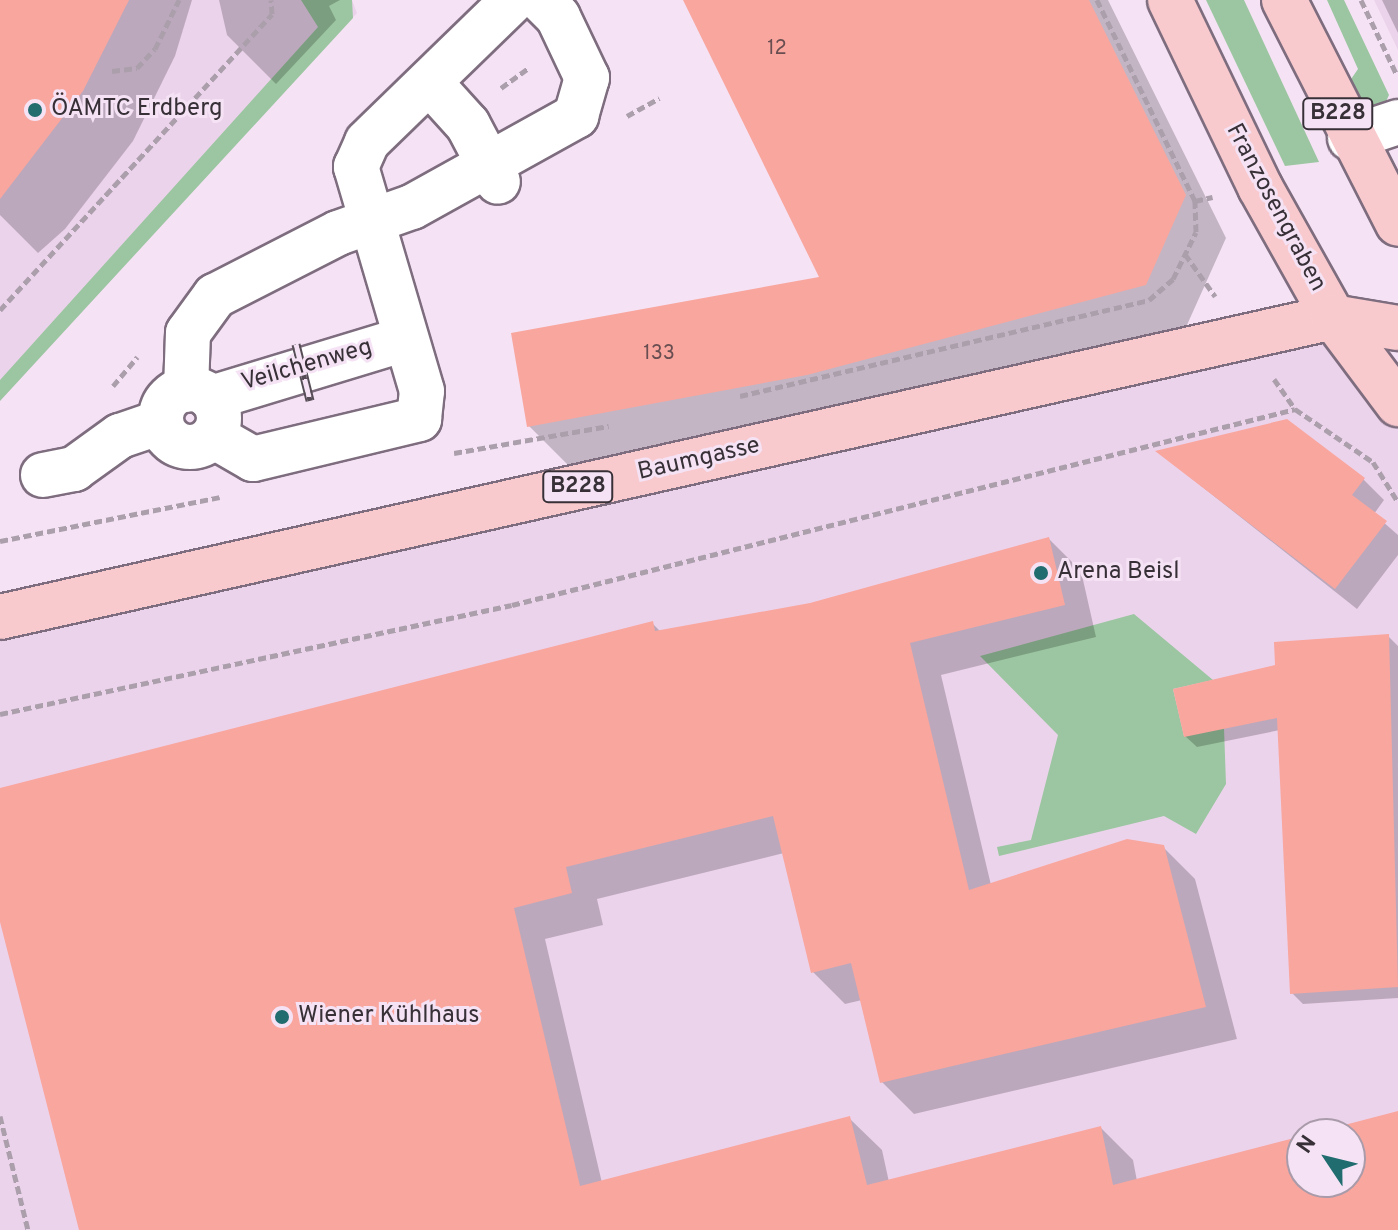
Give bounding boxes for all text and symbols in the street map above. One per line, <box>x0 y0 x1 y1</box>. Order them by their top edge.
house number: 12 <box>767 37 787 61</box>
place label: ÖAMTC Erdberg <box>51 96 222 124</box>
road number: B228 <box>1302 96 1374 132</box>
marker: ÖAMTC Erdberg <box>26 101 44 119</box>
street label: Franzosengraben <box>1219 119 1331 297</box>
street label: Veilchenweg <box>238 334 376 398</box>
house number: 133 <box>643 342 675 366</box>
street label: Baumgasse <box>635 432 763 488</box>
road number: B228 <box>542 469 614 505</box>
place label: Arena Beisl <box>1057 559 1180 587</box>
marker: Arena Beisl <box>1032 564 1050 582</box>
place label: Wiener Kühlhaus <box>298 1003 479 1031</box>
marker: Wiener Kühlhaus <box>273 1008 291 1026</box>
north arrow <box>1286 1118 1366 1198</box>
text: N <box>1292 1131 1323 1159</box>

